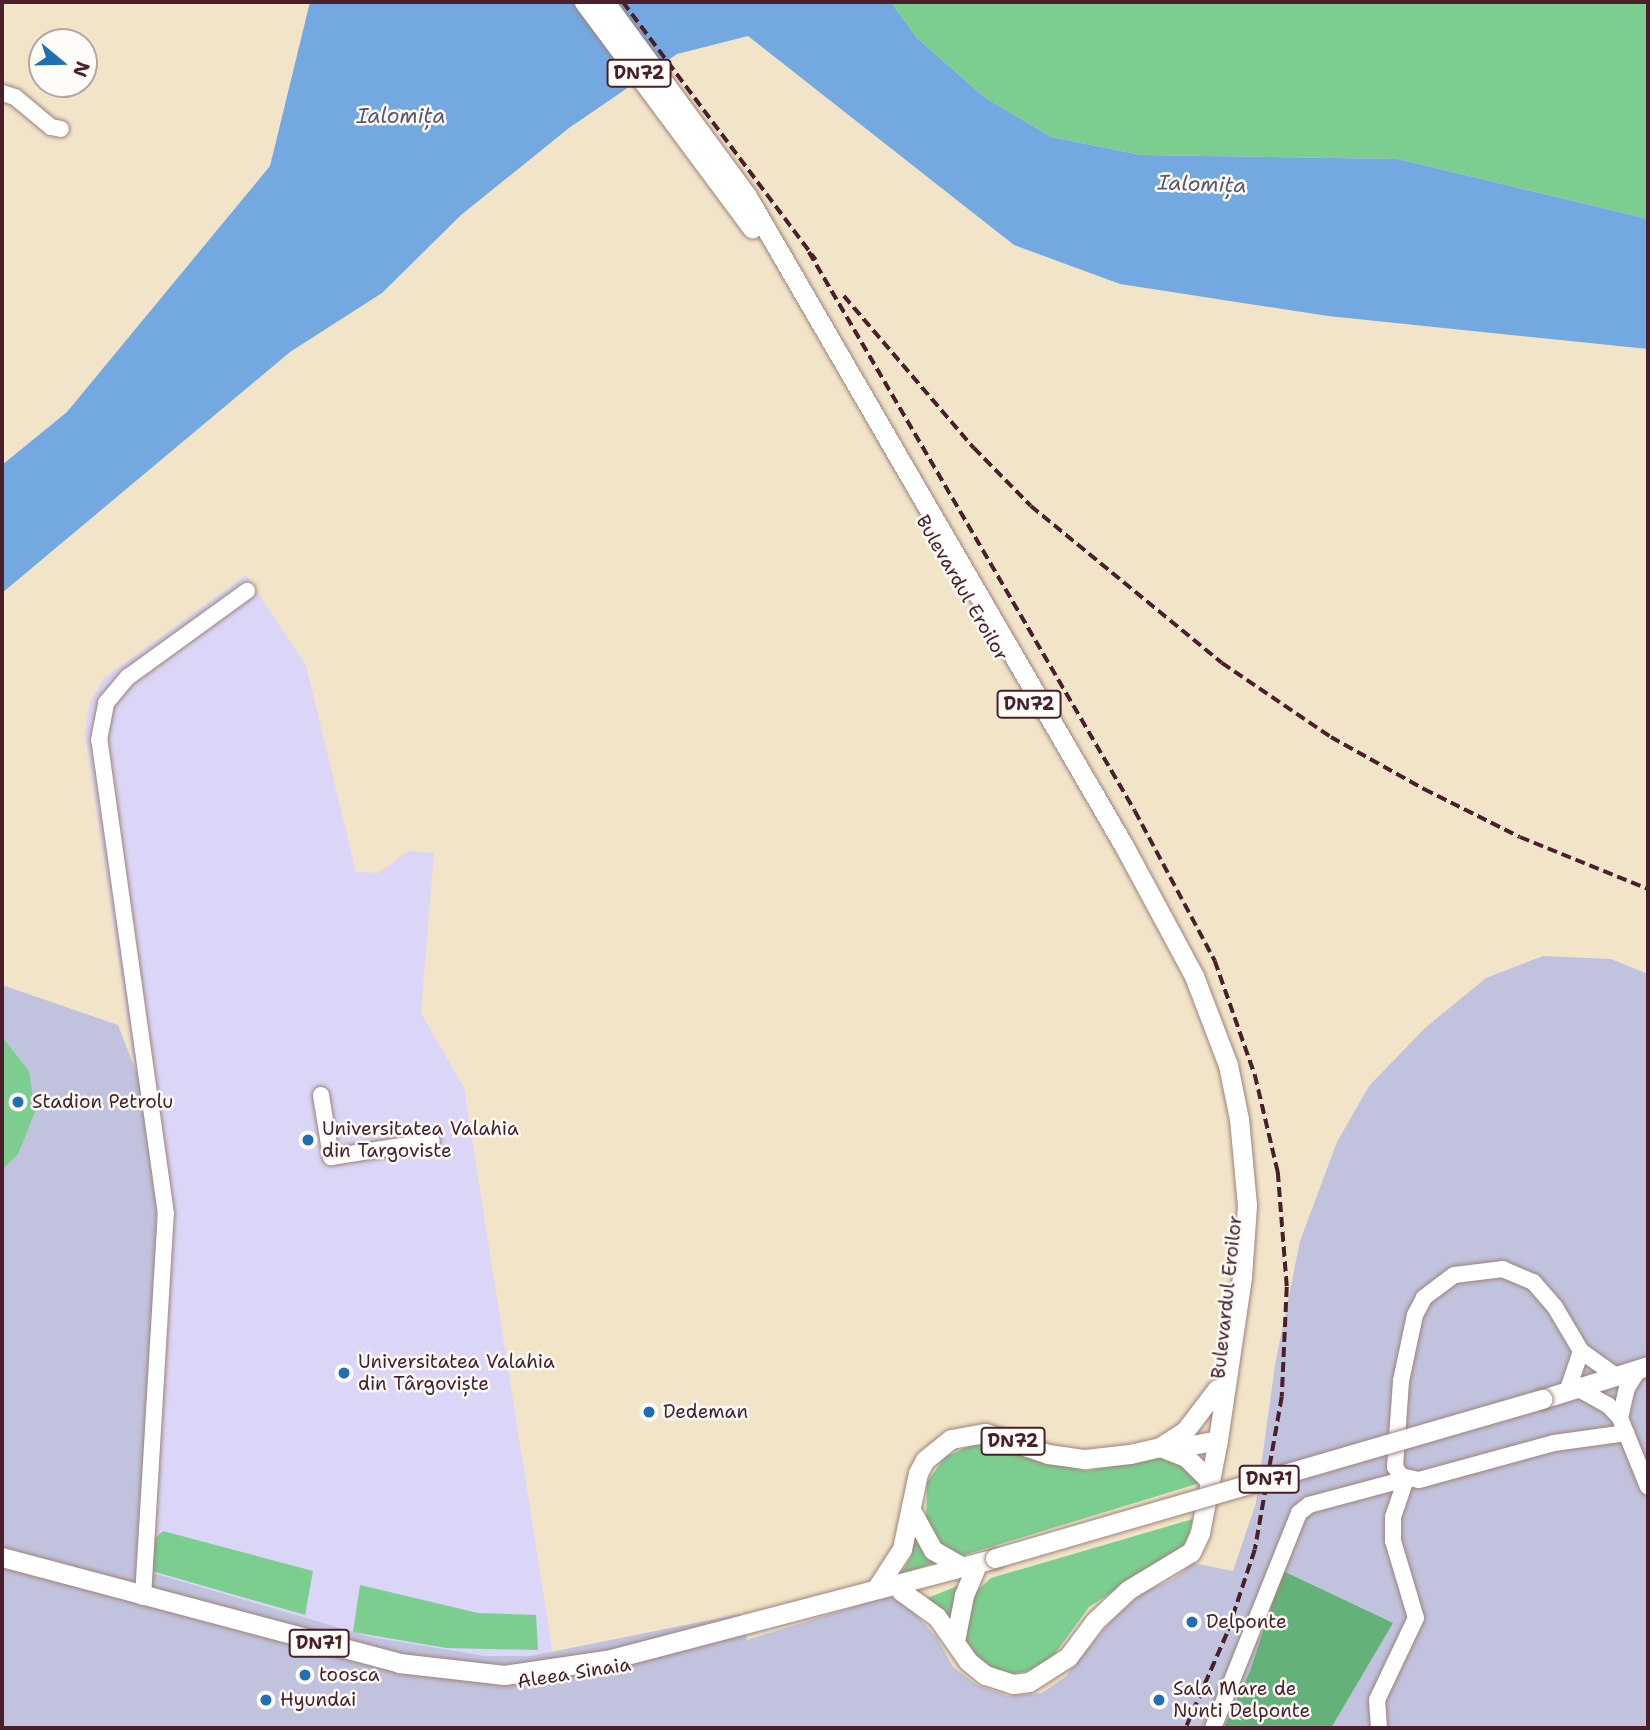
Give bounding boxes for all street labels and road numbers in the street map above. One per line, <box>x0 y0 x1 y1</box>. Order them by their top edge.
road number: DN72 <box>606 58 672 88</box>
street label: Bulevardul Eroilor <box>911 511 1013 665</box>
road number: DN72 <box>996 690 1062 718</box>
street label: Bulevardul Eroilor <box>1207 1214 1247 1380</box>
road number: DN72 <box>980 1426 1046 1456</box>
road number: DN71 <box>1238 1464 1300 1494</box>
road number: DN71 <box>288 1628 350 1658</box>
street label: Aleea Sinaia <box>516 1653 632 1693</box>

